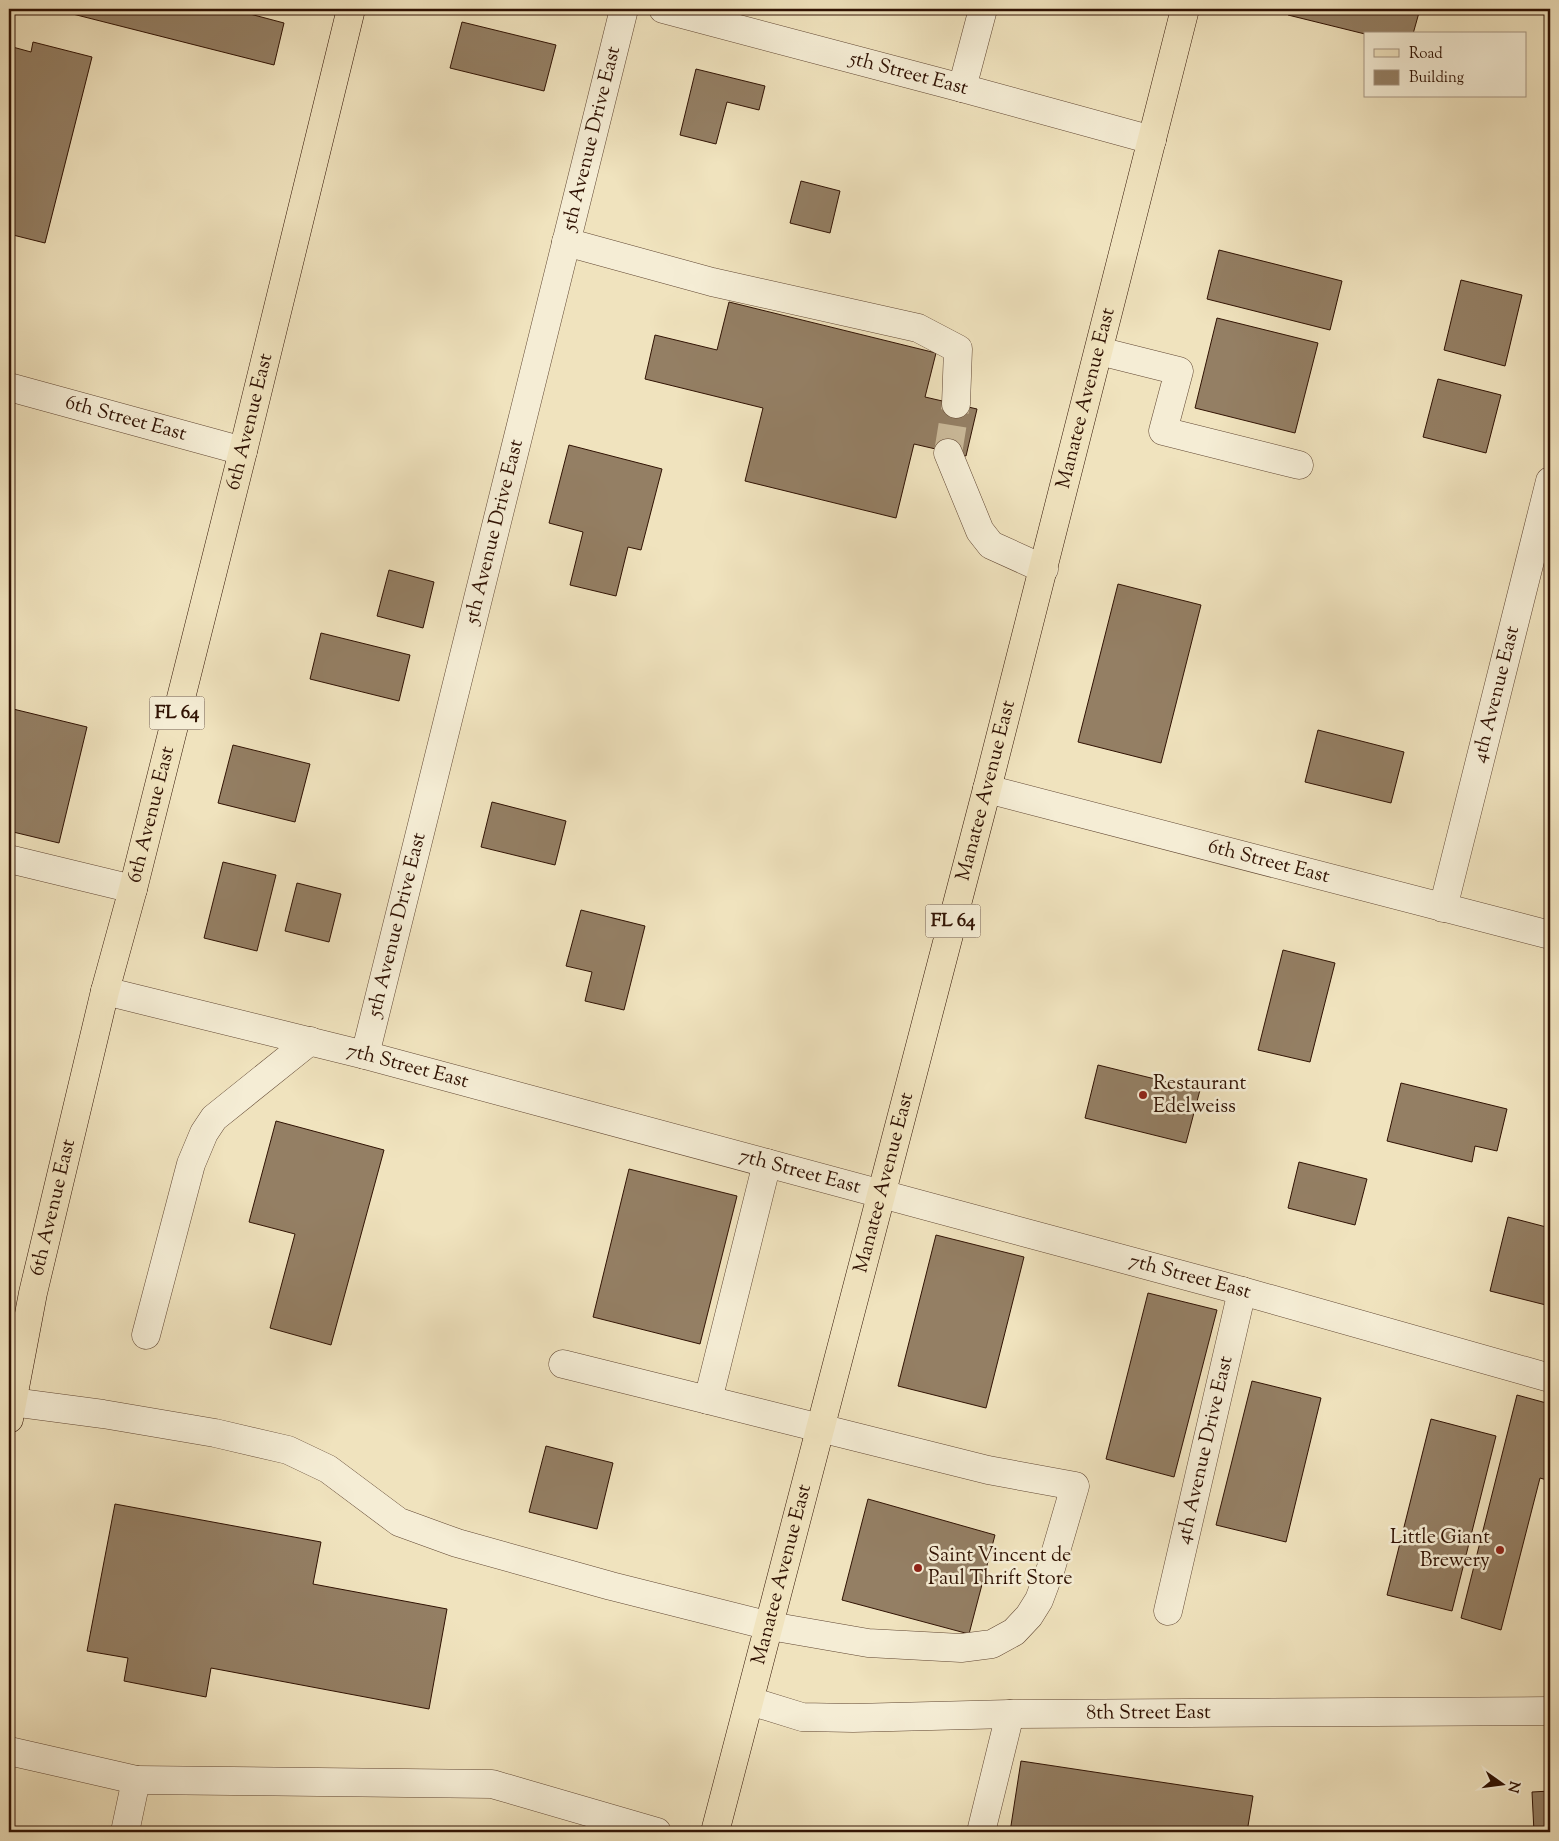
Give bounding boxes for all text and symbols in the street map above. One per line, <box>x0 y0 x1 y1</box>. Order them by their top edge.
legend <box>1364 32 1526 98</box>
street label: 5th Avenue Drive East <box>555 43 629 235</box>
street label: 5th Street East <box>845 44 971 104</box>
text: Road <box>1409 44 1443 65</box>
text: Building <box>1409 68 1464 89</box>
street label: Manatee Avenue East <box>1049 305 1123 492</box>
street label: 6th Avenue East <box>219 350 281 493</box>
street label: 6th Street East <box>62 388 190 449</box>
street label: 5th Avenue Drive East <box>457 436 531 628</box>
street label: 4th Avenue East <box>1465 623 1528 766</box>
road number: FL 64 <box>150 696 204 730</box>
street label: Manatee Avenue East <box>949 697 1023 884</box>
street label: 6th Avenue East <box>121 743 183 886</box>
street label: 5th Avenue Drive East <box>360 829 434 1021</box>
street label: 6th Street East <box>1205 832 1333 892</box>
road number: FL 64 <box>926 904 980 938</box>
street label: 7th Street East <box>344 1037 472 1097</box>
place label: Restaurant Edelweiss <box>1153 1070 1247 1122</box>
street label: Manatee Avenue East <box>847 1089 922 1276</box>
marker: Restaurant Edelweiss <box>1137 1089 1149 1101</box>
street label: 6th Avenue East <box>23 1136 84 1279</box>
street label: 7th Street East <box>736 1142 864 1202</box>
street label: 7th Street East <box>1126 1247 1254 1307</box>
street label: 4th Avenue Drive East <box>1169 1353 1241 1547</box>
street label: Manatee Avenue East <box>745 1481 820 1668</box>
place label: Little Giant Brewery <box>1390 1524 1490 1576</box>
place label: Saint Vincent de Paul Thrift Store <box>928 1542 1073 1594</box>
marker: Little Giant Brewery <box>1494 1544 1506 1556</box>
marker: Saint Vincent de Paul Thrift Store <box>912 1562 924 1574</box>
street label: 8th Street East <box>1086 1698 1211 1728</box>
north arrow <box>1476 1758 1526 1808</box>
text: N <box>1502 1779 1524 1795</box>

